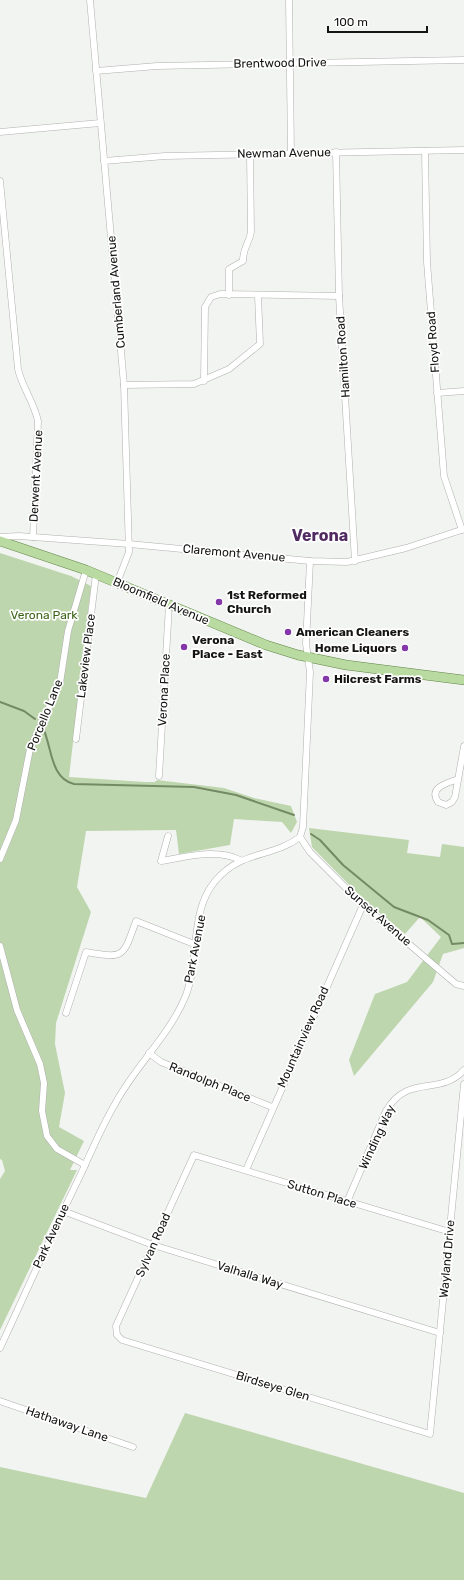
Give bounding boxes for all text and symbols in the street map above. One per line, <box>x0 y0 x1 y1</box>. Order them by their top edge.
scale bar <box>328 8 427 34</box>
text: 100 m <box>334 15 368 29</box>
street label: Brentwood Drive <box>233 55 327 71</box>
street label: Newman Avenue <box>237 145 331 161</box>
street label: Cumberland Avenue <box>104 235 128 349</box>
street label: Floyd Road <box>424 311 442 373</box>
street label: Hamilton Road <box>333 316 353 398</box>
street label: Derwent Avenue <box>27 429 45 522</box>
district label: Verona <box>292 526 348 545</box>
street label: Claremont Avenue <box>182 542 286 564</box>
street label: Bloomfield Avenue <box>111 574 212 628</box>
place label: 1st Reformed Church <box>227 588 307 616</box>
marker: 1st Reformed Church <box>214 597 224 607</box>
park label: Verona Park <box>10 608 78 622</box>
street label: Lakeview Place <box>74 613 98 699</box>
place label: American Cleaners <box>296 625 409 639</box>
marker: American Cleaners <box>283 627 293 637</box>
place label: Verona Place - East <box>192 633 263 661</box>
place label: Home Liquors <box>315 641 397 655</box>
marker: Verona Place - East <box>179 642 189 652</box>
marker: Home Liquors <box>400 643 410 653</box>
street label: Verona Place <box>155 653 173 727</box>
place label: Hilcrest Farms <box>334 672 422 686</box>
marker: Hilcrest Farms <box>321 674 331 684</box>
street label: Porcello Lane <box>24 677 66 753</box>
street label: Sunset Avenue <box>342 883 415 949</box>
street label: Park Avenue <box>181 913 209 984</box>
street label: Mountainview Road <box>274 984 332 1090</box>
street label: Randolph Place <box>167 1059 253 1105</box>
street label: Winding Way <box>356 1102 398 1171</box>
street label: Sutton Place <box>286 1177 359 1211</box>
street label: Park Avenue <box>30 1201 72 1270</box>
street label: Sylvan Road <box>133 1211 173 1279</box>
street label: Wayland Drive <box>437 1219 457 1299</box>
street label: Valhalla Way <box>215 1258 285 1292</box>
street label: Birdseye Glen <box>234 1368 312 1404</box>
street label: Hathaway Lane <box>24 1403 110 1445</box>

